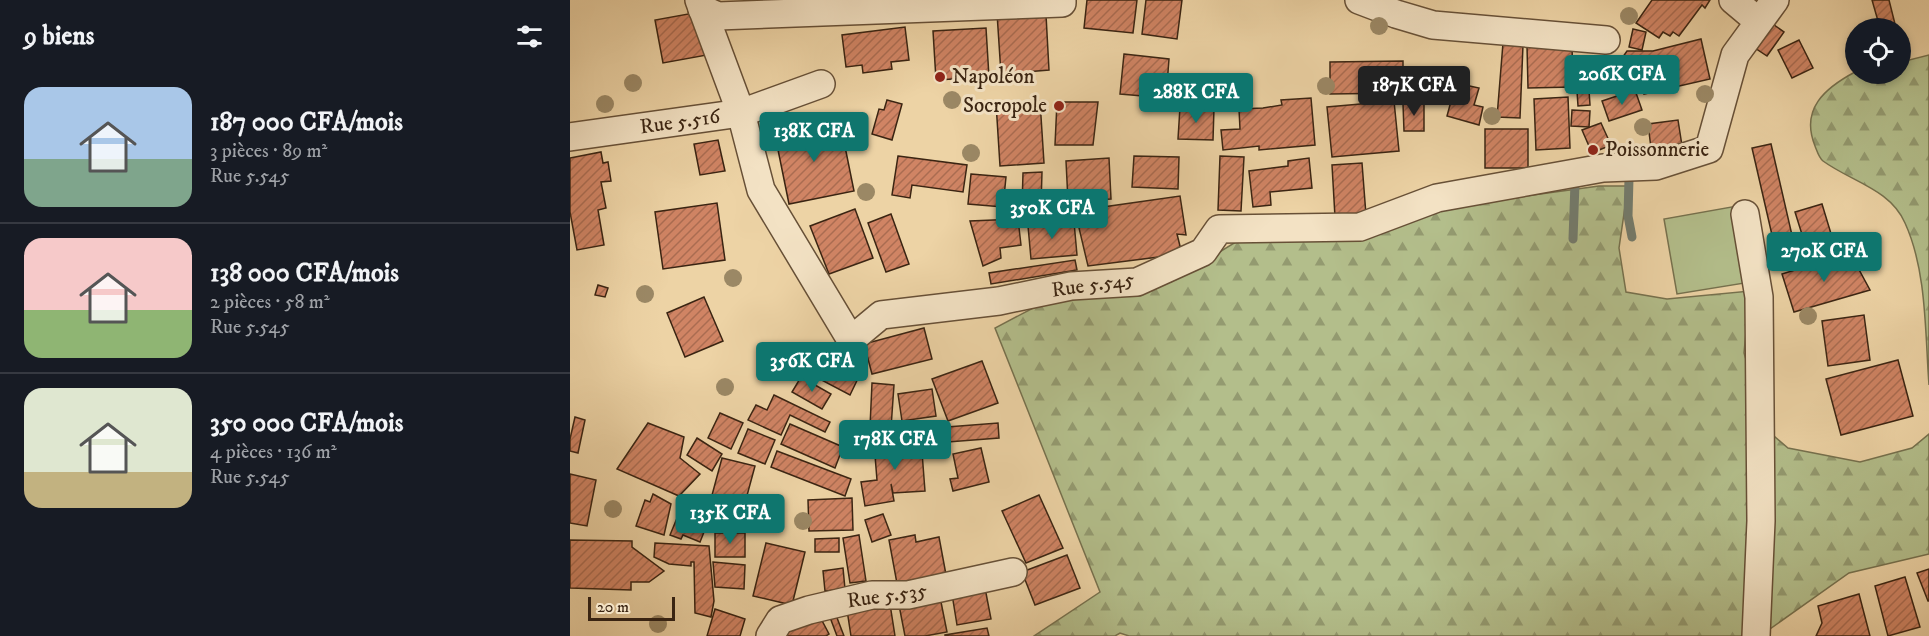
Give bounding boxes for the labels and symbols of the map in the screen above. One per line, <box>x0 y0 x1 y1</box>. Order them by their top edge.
pin: 206K CFA <box>1560 55 1684 106</box>
place label: Napoléon <box>952 64 1034 90</box>
pin: 187K CFA <box>1352 66 1476 117</box>
marker: Napoléon <box>933 70 947 84</box>
pin: 288K CFA <box>1134 73 1258 124</box>
place label: Socropole <box>963 93 1047 119</box>
marker: Socropole <box>1052 99 1066 113</box>
street label: Rue 5.516 <box>638 103 723 140</box>
pin: 138K CFA <box>752 112 876 163</box>
place label: Poissonnerie <box>1605 137 1709 163</box>
marker: Poissonnerie <box>1586 143 1600 157</box>
pin: 350K CFA <box>990 189 1114 240</box>
pin: 270K CFA <box>1762 232 1886 283</box>
street label: Rue 5.545 <box>1050 266 1136 304</box>
pin: 356K CFA <box>750 342 874 393</box>
pin: 178K CFA <box>833 420 957 471</box>
pin: 135K CFA <box>668 494 792 545</box>
street label: Rue 5.535 <box>845 578 929 614</box>
scale bar <box>588 594 675 622</box>

